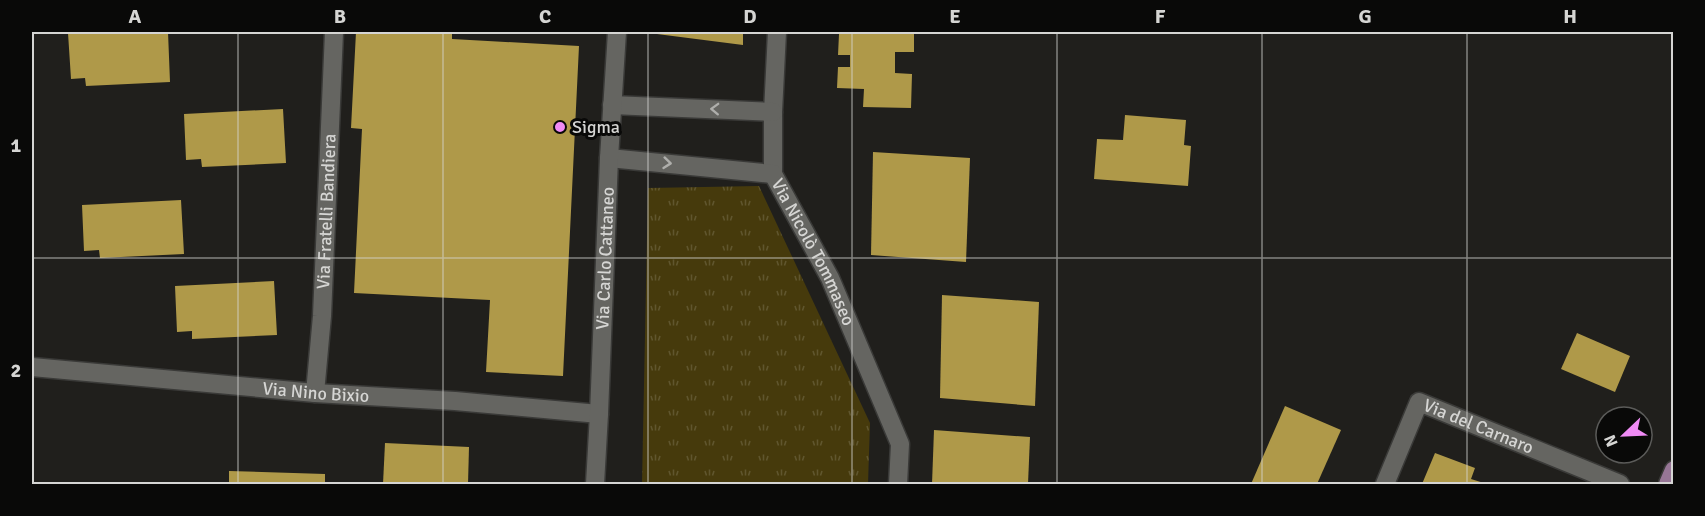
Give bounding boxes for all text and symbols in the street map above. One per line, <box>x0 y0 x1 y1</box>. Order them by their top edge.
text: A <box>129 4 142 29</box>
text: B <box>334 4 346 29</box>
text: C <box>539 4 551 29</box>
text: D <box>743 4 757 29</box>
text: E <box>949 4 961 29</box>
text: F <box>1155 4 1166 29</box>
text: G <box>1358 4 1372 29</box>
text: H <box>1563 4 1577 29</box>
one-way arrow <box>710 103 719 115</box>
place label: Sigma <box>572 116 620 138</box>
marker: Sigma <box>553 120 567 134</box>
text: 1 <box>11 133 22 158</box>
street label: Via Fratelli Bandiera <box>312 133 341 290</box>
one-way arrow <box>662 156 672 169</box>
street label: Via Nicolò Tommaseo <box>767 175 860 329</box>
street label: Via Carlo Cattaneo <box>591 186 619 330</box>
text: 2 <box>11 358 21 383</box>
street label: Via Nino Bixio <box>262 377 370 407</box>
street label: Via del Carnaro <box>1420 394 1537 459</box>
north arrow <box>1594 405 1654 465</box>
text: N <box>1600 431 1622 450</box>

